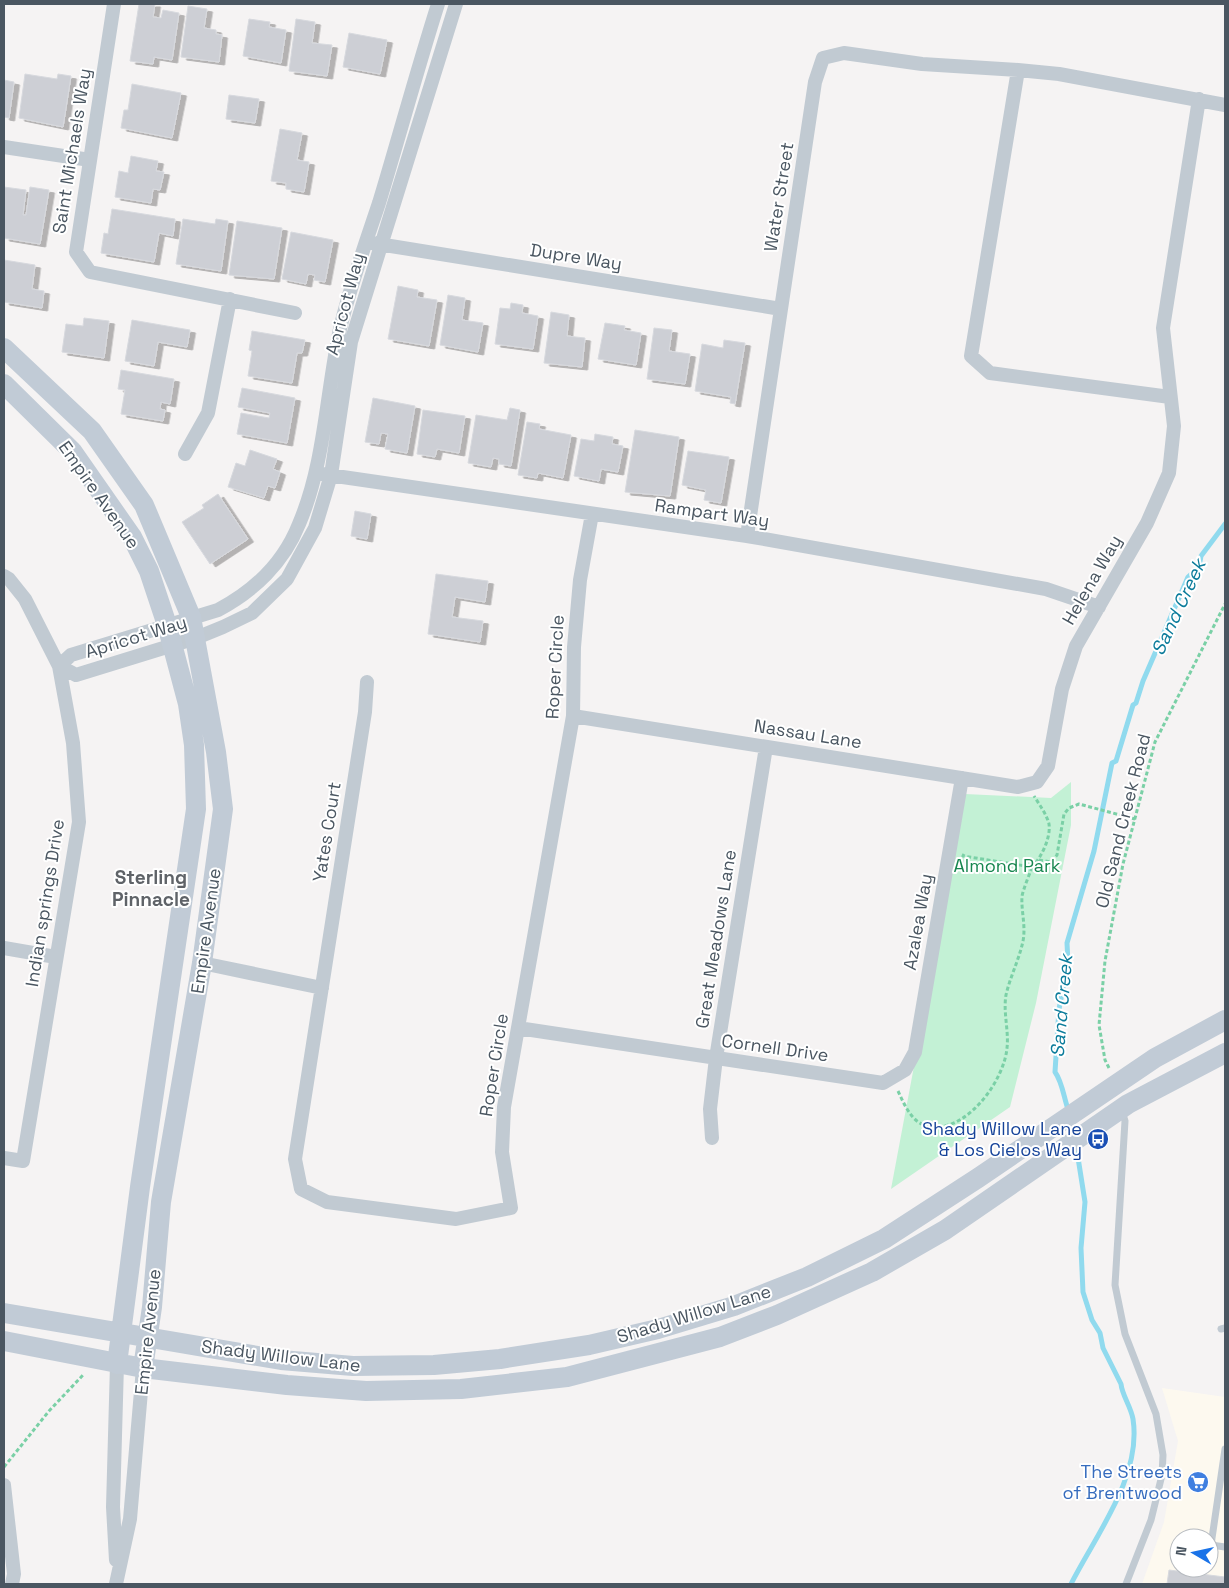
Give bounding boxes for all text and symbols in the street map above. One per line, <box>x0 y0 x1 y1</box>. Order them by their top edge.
street label: Saint Michaels Way <box>47 67 96 235</box>
street label: Water Street <box>759 141 798 253</box>
street label: Dupre Way <box>528 238 624 275</box>
street label: Apricot Way <box>320 250 369 358</box>
street label: Empire Avenue <box>54 436 145 553</box>
street label: Rampart Way <box>653 493 771 532</box>
street label: Helena Way <box>1057 531 1127 629</box>
water label: Sand Creek <box>1145 553 1213 659</box>
street label: Apricot Way <box>82 610 189 663</box>
street label: Roper Circle <box>540 614 569 720</box>
street label: Nassau Lane <box>753 714 864 753</box>
street label: Old Sand Creek Road <box>1090 731 1155 911</box>
street label: Yates Court <box>307 780 346 883</box>
street label: Indian springs Drive <box>20 817 69 988</box>
street label: Great Meadows Lane <box>690 848 741 1030</box>
park label: Almond Park <box>953 854 1061 877</box>
district label: Sterling Pinnacle <box>112 865 190 912</box>
street label: Empire Avenue <box>185 867 226 995</box>
street label: Azalea Way <box>898 872 937 972</box>
water label: Sand Creek <box>1045 951 1079 1058</box>
street label: Roper Circle <box>474 1012 513 1118</box>
street label: Cornell Drive <box>720 1029 830 1066</box>
place label: Shady Willow Lane & Los Cielos Way <box>922 1117 1082 1161</box>
bus stop icon: Shady Willow Lane & Los Cielos Way <box>1086 1127 1110 1151</box>
street label: Empire Avenue <box>129 1268 166 1396</box>
street label: Shady Willow Lane <box>614 1279 774 1348</box>
street label: Shady Willow Lane <box>200 1334 362 1377</box>
place label: The Streets of Brentwood <box>1062 1460 1182 1504</box>
supermarket icon: The Streets of Brentwood <box>1186 1470 1210 1494</box>
north arrow <box>1169 1528 1219 1578</box>
text: N <box>1172 1545 1191 1557</box>

